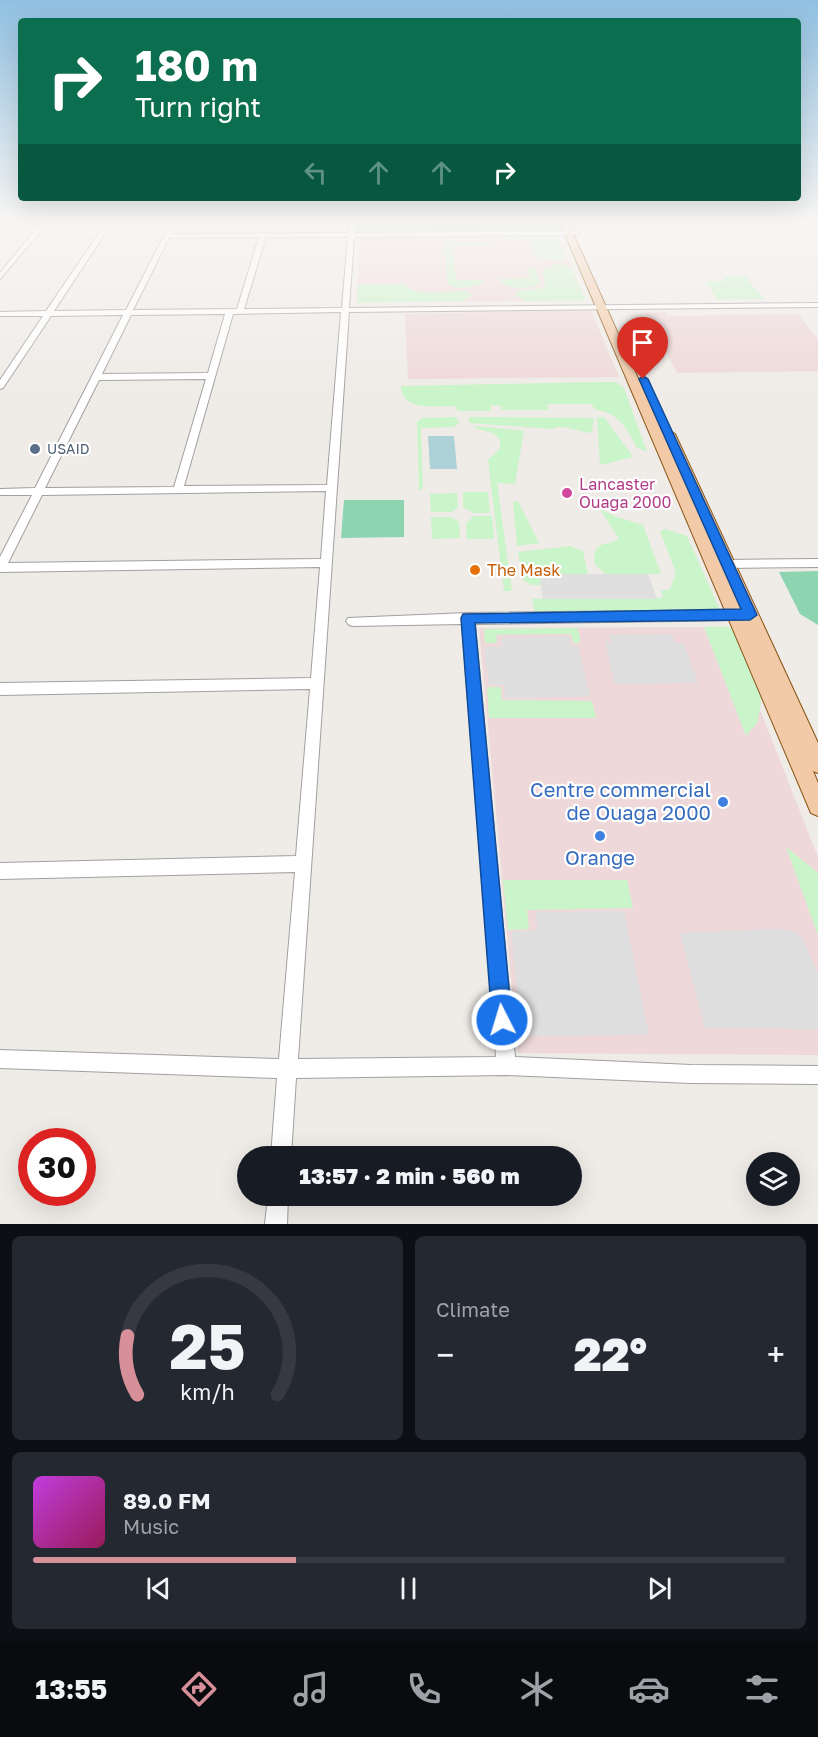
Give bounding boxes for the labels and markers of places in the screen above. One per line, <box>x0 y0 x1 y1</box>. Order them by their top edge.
pin <box>617 317 668 379</box>
place label: USAID <box>47 440 90 457</box>
marker: USAID <box>28 442 42 456</box>
place label: Lancaster Ouaga 2000 <box>579 474 671 512</box>
marker: Lancaster Ouaga 2000 <box>560 486 574 500</box>
place label: The Mask <box>487 560 560 580</box>
marker: The Mask <box>468 563 482 577</box>
place label: Centre commercial de Ouaga 2000 <box>530 777 711 824</box>
marker: Centre commercial de Ouaga 2000 <box>716 795 730 809</box>
marker: Orange <box>593 829 607 843</box>
place label: Orange <box>565 845 635 869</box>

